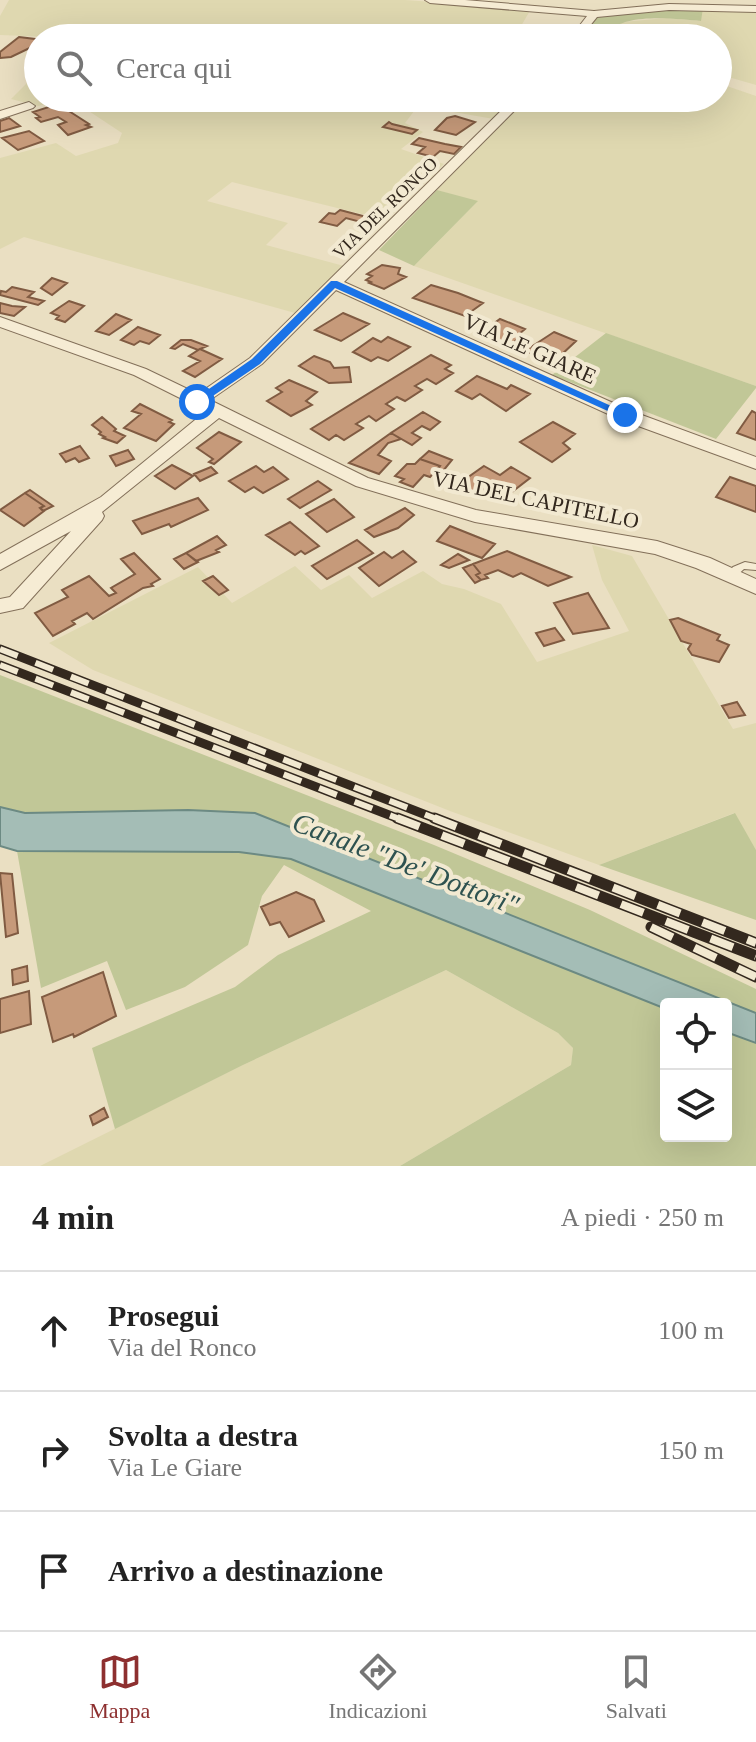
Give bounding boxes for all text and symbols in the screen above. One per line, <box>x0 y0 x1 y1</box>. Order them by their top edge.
search box <box>24 24 732 112</box>
icon: search <box>52 46 96 90</box>
text: Cerca qui <box>116 51 232 84</box>
street label: VIA DEL RONCO <box>329 153 441 263</box>
street label: VIA LE GIARE <box>459 308 600 389</box>
route start <box>179 384 215 420</box>
route end <box>607 397 643 433</box>
street label: VIA DEL CAPITELLO <box>430 465 641 534</box>
water label: Canale "De' Dottori" <box>288 806 523 921</box>
map controls <box>660 998 732 1142</box>
button: locate <box>660 998 732 1070</box>
button: layers <box>660 1070 732 1142</box>
text: 4 min <box>32 1199 114 1236</box>
text: A piedi · 250 m <box>561 1203 724 1232</box>
text: Prosegui <box>108 1299 219 1332</box>
icon: ahead <box>32 1309 76 1353</box>
text: 100 m <box>658 1316 724 1345</box>
text: Via del Ronco <box>108 1333 257 1362</box>
text: Svolta a destra <box>108 1419 298 1452</box>
icon: right <box>32 1429 76 1473</box>
text: 150 m <box>658 1436 724 1465</box>
text: Via Le Giare <box>108 1453 242 1482</box>
icon: arrive <box>32 1549 76 1593</box>
text: Arrivo a destinazione <box>108 1554 383 1587</box>
tab: Mappa <box>89 1650 150 1724</box>
tab: Indicazioni <box>328 1650 427 1724</box>
tab: Salvati <box>606 1650 667 1724</box>

